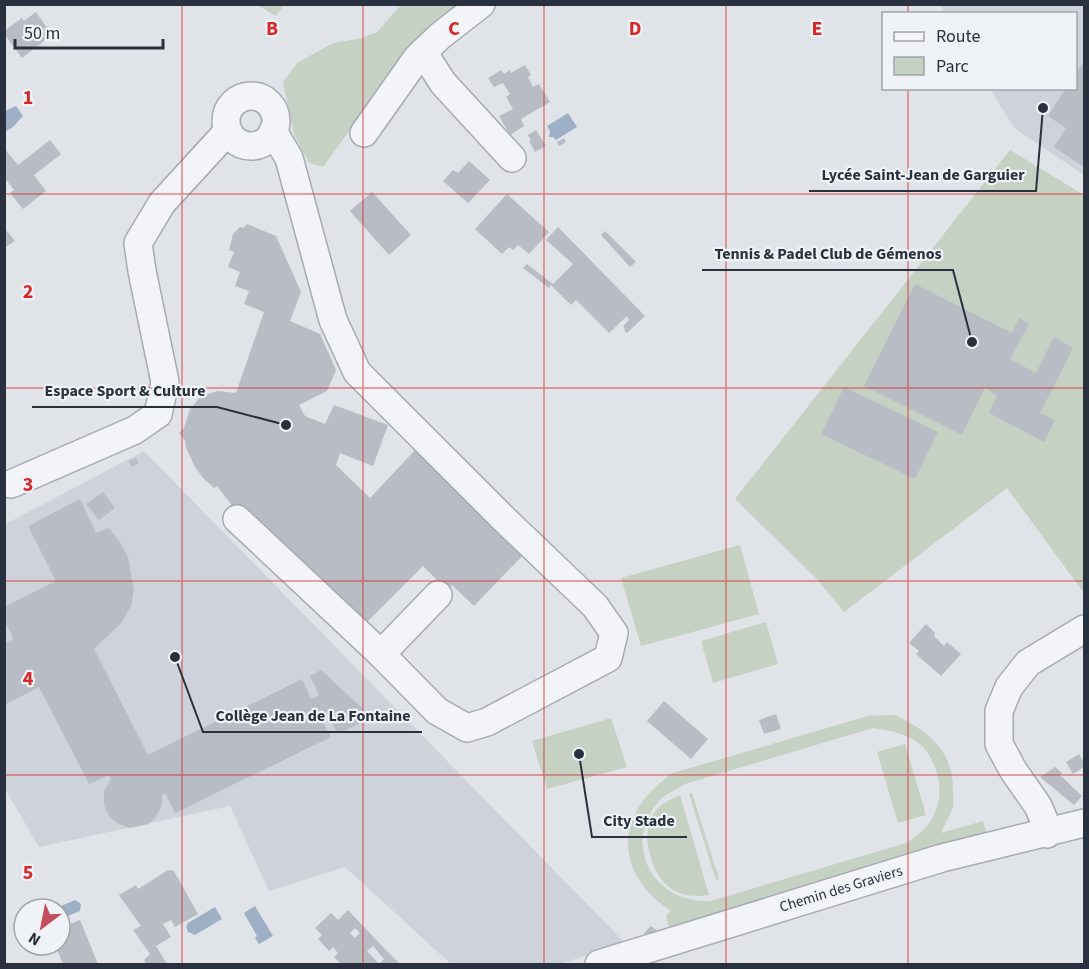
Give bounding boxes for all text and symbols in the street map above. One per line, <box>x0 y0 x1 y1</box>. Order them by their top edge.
scale bar <box>15 12 164 50</box>
legend <box>882 12 1077 90</box>
text: B <box>266 15 278 43</box>
text: C <box>448 15 460 43</box>
text: D <box>629 15 641 43</box>
text: E <box>812 15 822 43</box>
text: 50 m <box>24 21 60 46</box>
text: Route <box>936 24 980 49</box>
text: Parc <box>936 54 969 79</box>
text: 1 <box>23 84 33 112</box>
callout: Lycée Saint-Jean de Garguier <box>809 157 1036 191</box>
text: Lycée Saint-Jean de Garguier <box>821 164 1025 186</box>
callout: Tennis & Padel Club de Gémenos <box>702 236 953 270</box>
text: Tennis & Padel Club de Gémenos <box>714 243 942 265</box>
text: 2 <box>23 278 33 306</box>
callout: Espace Sport & Culture <box>32 373 217 407</box>
text: Espace Sport & Culture <box>45 380 205 402</box>
text: 3 <box>23 471 33 499</box>
text: 4 <box>23 665 34 693</box>
callout: Collège Jean de La Fontaine <box>203 698 422 732</box>
text: Collège Jean de La Fontaine <box>215 705 411 727</box>
callout: City Stade <box>592 803 687 837</box>
text: City Stade <box>603 810 675 832</box>
text: 5 <box>23 859 33 887</box>
street label: Chemin des Graviers <box>777 860 905 918</box>
north arrow <box>12 897 72 957</box>
text: N <box>24 927 45 951</box>

